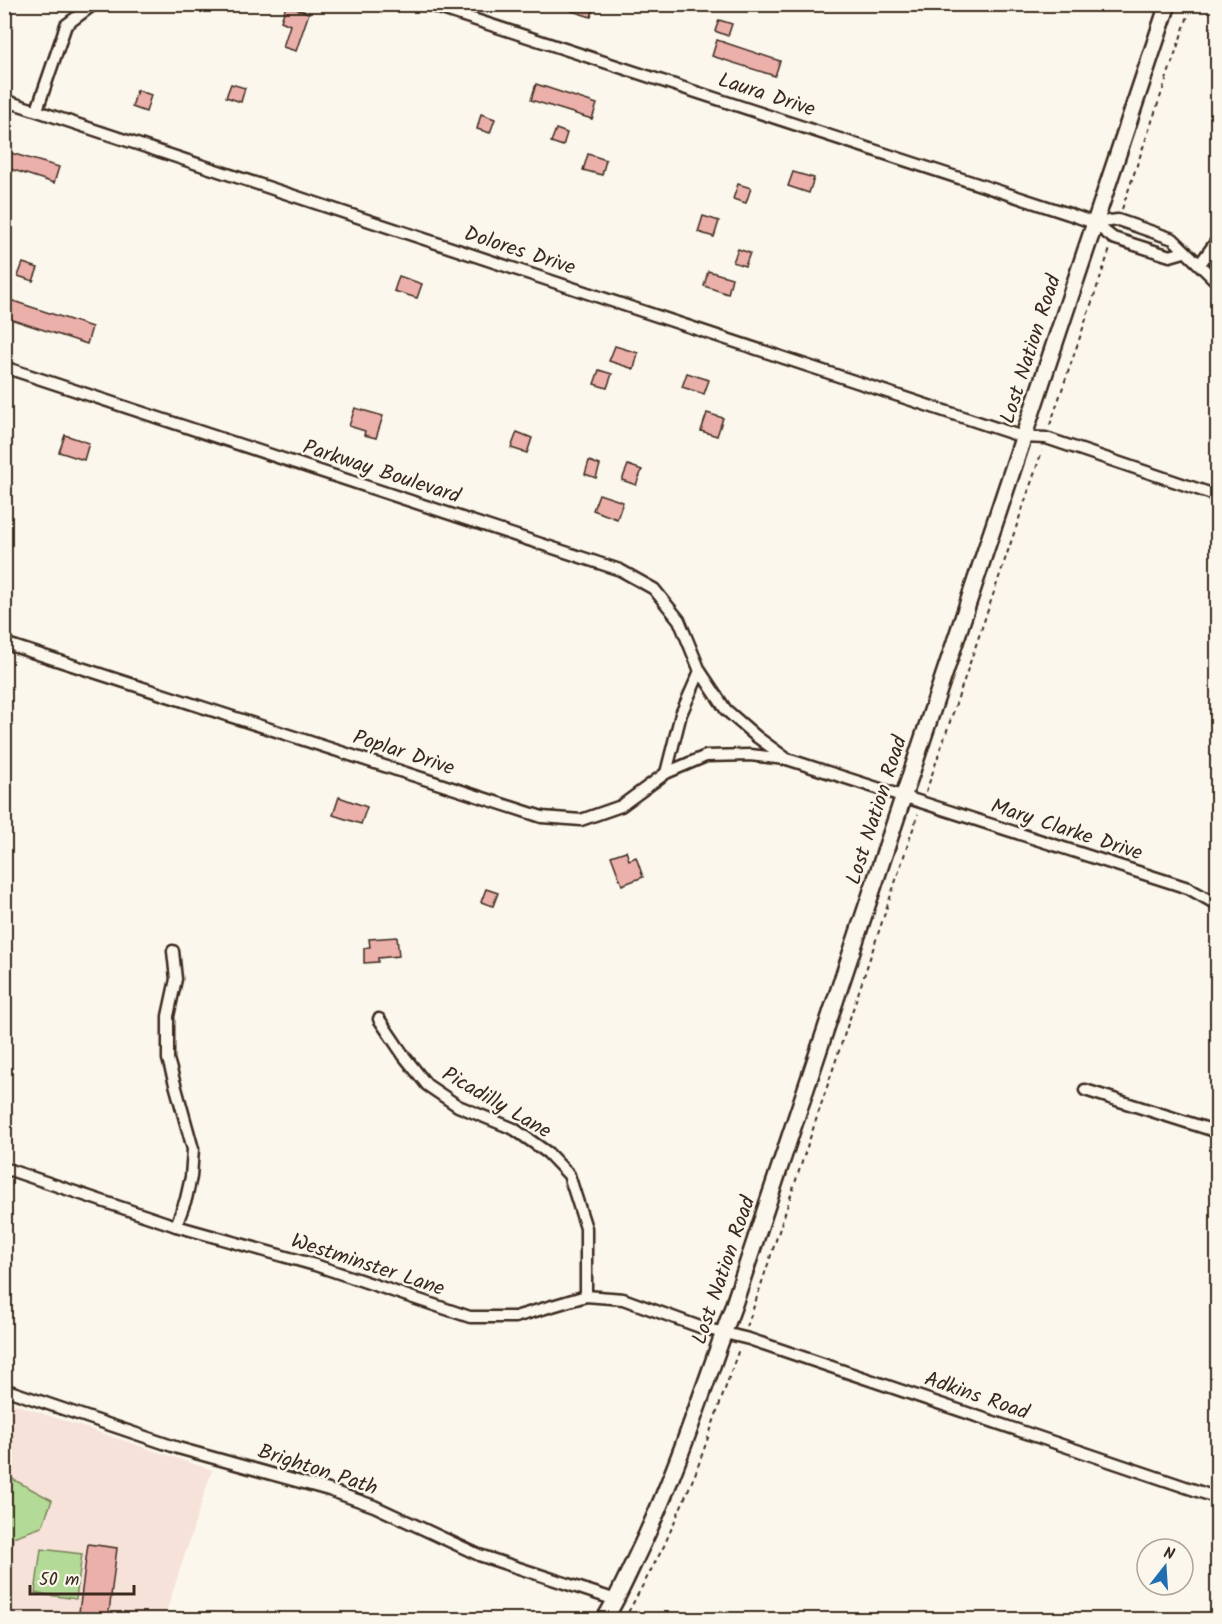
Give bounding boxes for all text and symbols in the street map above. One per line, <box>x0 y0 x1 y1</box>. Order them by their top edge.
street label: Laura Drive <box>714 64 820 127</box>
street label: Dolores Drive <box>460 218 580 285</box>
street label: Lost Nation Road <box>992 270 1071 428</box>
street label: Parkway Boulevard <box>298 431 465 514</box>
street label: Poplar Drive <box>348 721 459 786</box>
street label: Lost Nation Road <box>838 731 917 889</box>
street label: Mary Clarke Drive <box>986 790 1147 871</box>
street label: Picadilly Lane <box>435 1059 558 1148</box>
street label: Lost Nation Road <box>684 1191 765 1349</box>
street label: Westminster Lane <box>286 1225 449 1306</box>
street label: Adkins Road <box>920 1363 1034 1430</box>
street label: Brighton Path <box>253 1436 382 1505</box>
north arrow <box>1135 1537 1195 1597</box>
text: N <box>1160 1541 1177 1568</box>
scale bar <box>30 1558 134 1596</box>
text: 50 m <box>39 1566 79 1595</box>

